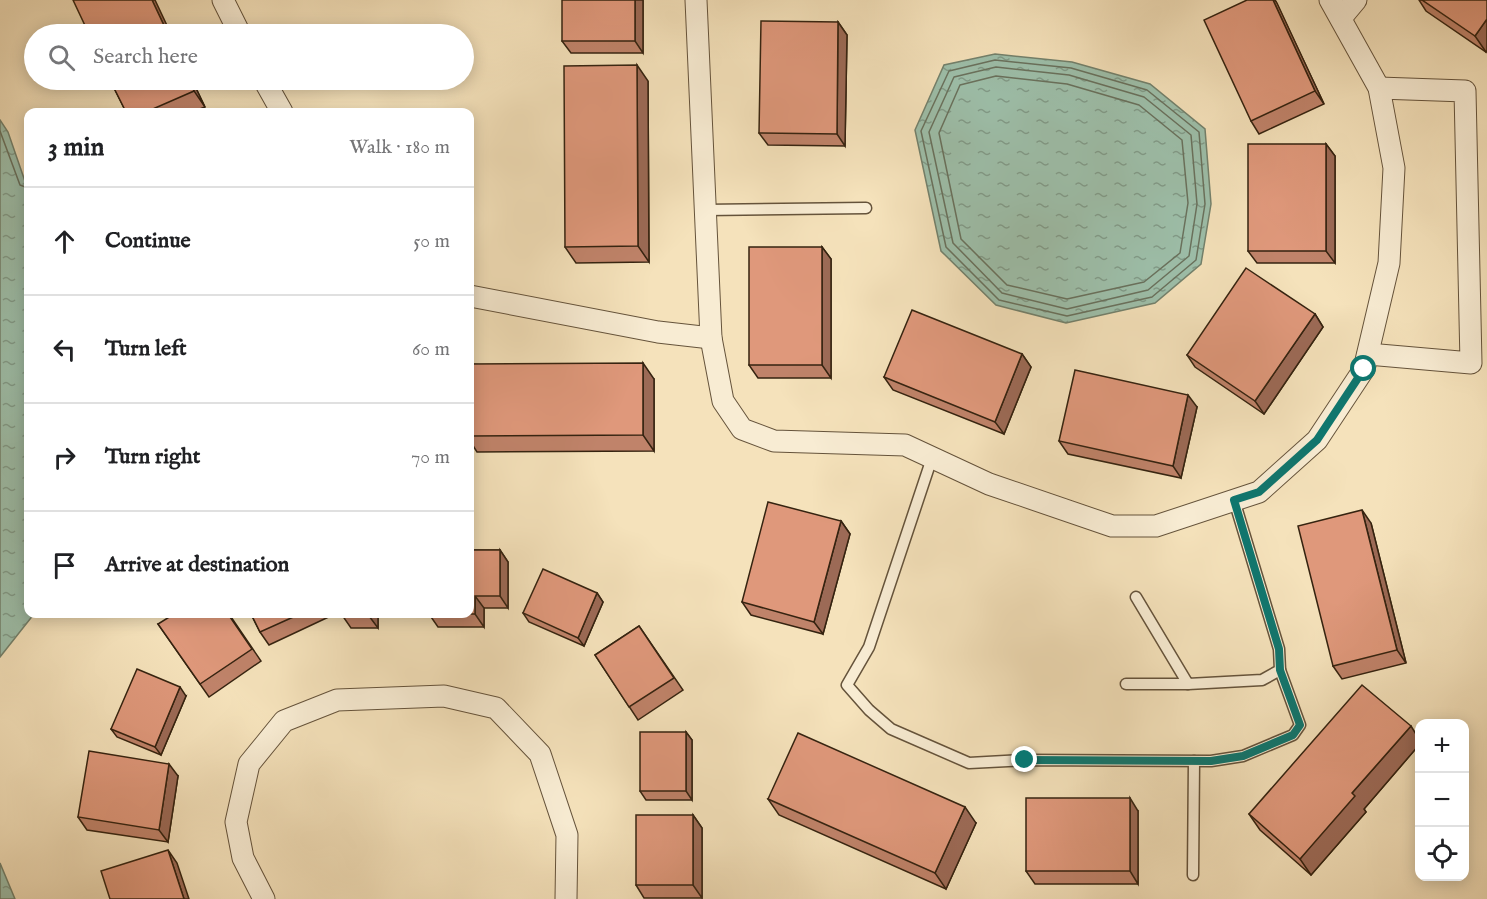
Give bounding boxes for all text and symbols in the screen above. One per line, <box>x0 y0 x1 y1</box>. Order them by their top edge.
search box <box>24 24 474 90</box>
icon: search <box>45 41 78 74</box>
text: Search here <box>93 43 198 71</box>
text: 3 min <box>48 131 104 164</box>
text: Walk · 180 m <box>349 135 450 160</box>
icon: ahead <box>48 225 81 258</box>
text: Continue <box>105 227 191 255</box>
text: 50 m <box>413 229 450 254</box>
icon: left <box>48 333 81 366</box>
text: Turn left <box>105 335 187 363</box>
text: 60 m <box>412 337 450 362</box>
route start <box>1350 355 1376 381</box>
icon: right <box>48 441 81 474</box>
text: Turn right <box>105 443 200 471</box>
text: 70 m <box>411 445 450 470</box>
icon: arrive <box>48 549 81 582</box>
text: Arrive at destination <box>105 551 289 579</box>
map controls <box>1415 719 1469 881</box>
button: + <box>1415 719 1469 773</box>
route end <box>1011 746 1037 772</box>
button: − <box>1415 773 1469 827</box>
button: locate <box>1415 827 1469 881</box>

